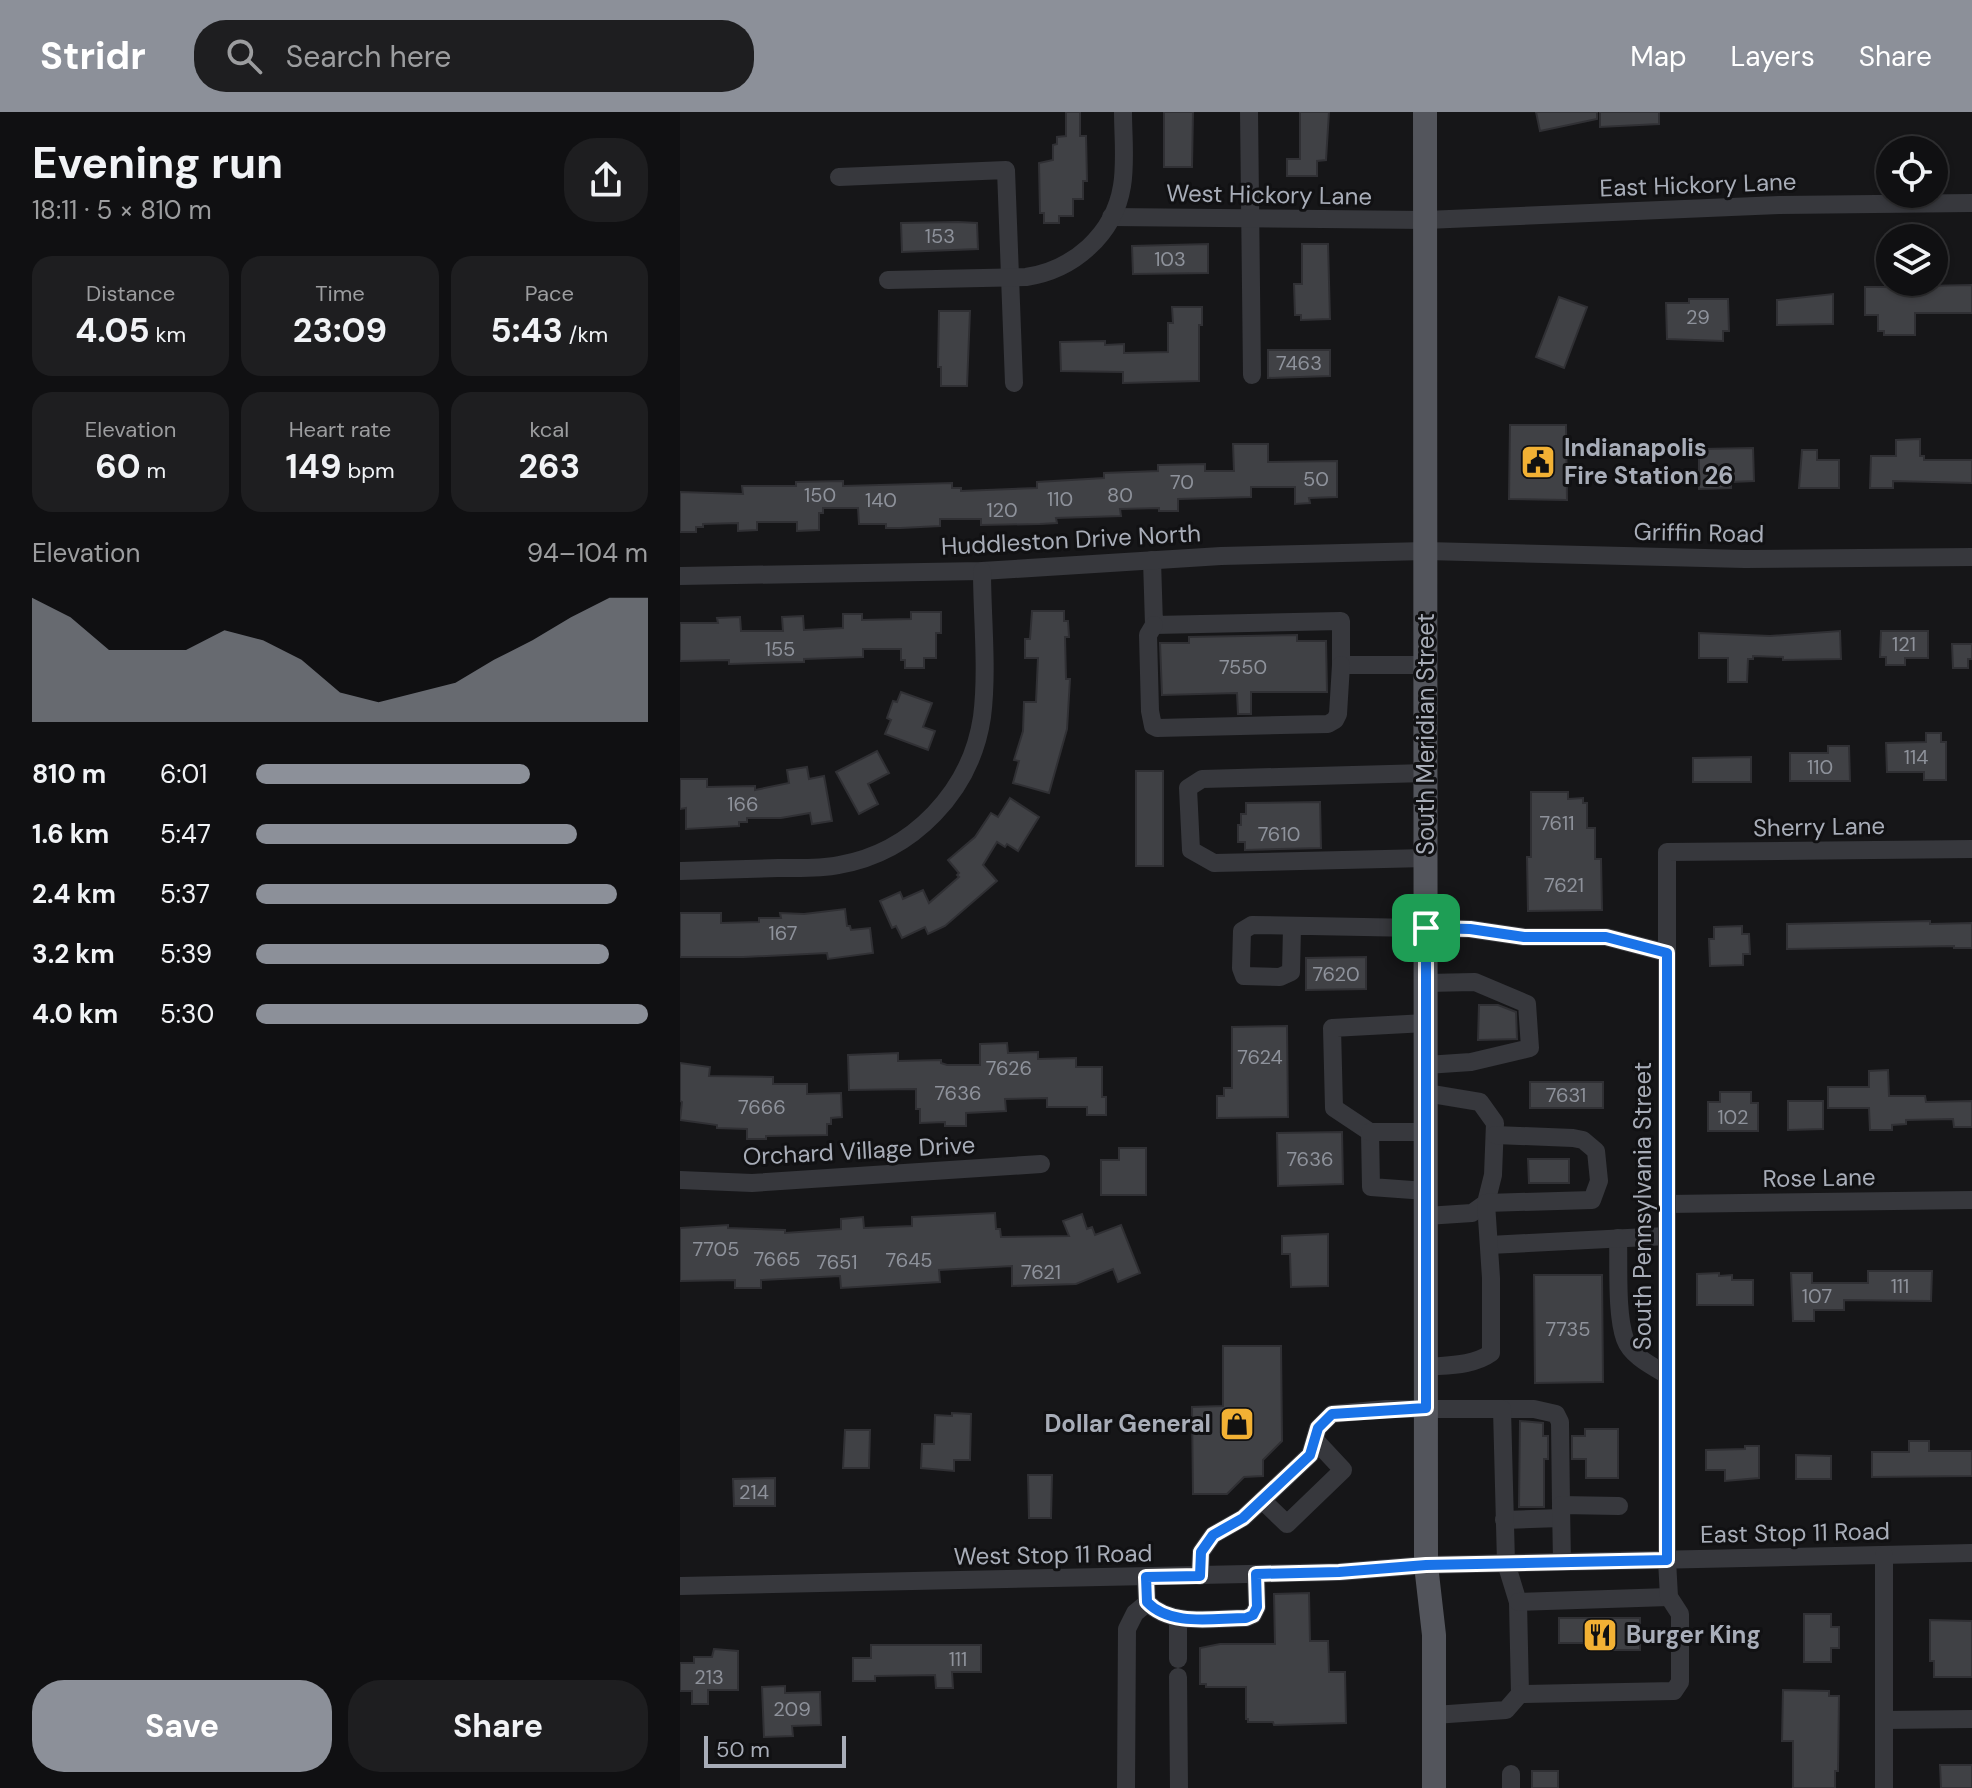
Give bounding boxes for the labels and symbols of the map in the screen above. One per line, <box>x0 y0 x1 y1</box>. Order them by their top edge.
street label: East Hickory Lane <box>1599 166 1797 203</box>
street label: West Hickory Lane <box>1166 177 1372 212</box>
house number: 153 <box>925 223 955 249</box>
house number: 103 <box>1154 246 1186 272</box>
house number: 29 <box>1686 304 1710 330</box>
house number: 7463 <box>1276 350 1322 376</box>
place label: Indianapolis Fire Station 26 <box>1564 432 1734 491</box>
public building icon: Indianapolis Fire Station 26 <box>1519 443 1557 481</box>
house number: 50 <box>1303 466 1329 492</box>
house number: 70 <box>1170 469 1194 495</box>
house number: 150 <box>804 482 836 508</box>
house number: 80 <box>1107 482 1133 508</box>
house number: 110 <box>1047 486 1073 512</box>
house number: 140 <box>865 487 897 513</box>
house number: 120 <box>986 497 1018 523</box>
street label: Griffin Road <box>1633 516 1765 549</box>
street label: Huddleston Drive North <box>940 517 1202 562</box>
street label: South Meridian Street <box>1410 613 1441 855</box>
house number: 121 <box>1892 631 1916 657</box>
house number: 155 <box>765 636 795 662</box>
house number: 7550 <box>1219 654 1267 680</box>
house number: 114 <box>1904 744 1928 770</box>
house number: 110 <box>1807 754 1833 780</box>
house number: 166 <box>727 791 759 817</box>
house number: 7611 <box>1539 810 1575 836</box>
street label: Sherry Lane <box>1753 810 1885 843</box>
house number: 7610 <box>1258 821 1300 847</box>
house number: 7621 <box>1544 872 1584 898</box>
pin <box>1392 894 1460 962</box>
house number: 167 <box>769 920 797 946</box>
house number: 7620 <box>1312 961 1360 987</box>
house number: 7624 <box>1237 1044 1283 1070</box>
house number: 7626 <box>986 1055 1032 1081</box>
street label: South Pennsylvania Street <box>1627 1062 1658 1350</box>
house number: 7636 <box>934 1080 982 1106</box>
house number: 7631 <box>1546 1082 1586 1108</box>
house number: 7666 <box>738 1094 786 1120</box>
house number: 102 <box>1717 1104 1749 1130</box>
street label: Orchard Village Drive <box>742 1129 976 1172</box>
house number: 7636 <box>1286 1146 1334 1172</box>
street label: Rose Lane <box>1762 1161 1876 1194</box>
house number: 7705 <box>693 1236 739 1262</box>
house number: 7665 <box>753 1246 801 1272</box>
house number: 7645 <box>885 1247 933 1273</box>
house number: 7651 <box>817 1249 857 1275</box>
house number: 7621 <box>1021 1259 1061 1285</box>
house number: 111 <box>1891 1273 1909 1299</box>
house number: 107 <box>1802 1283 1832 1309</box>
house number: 7735 <box>1546 1316 1590 1342</box>
shop icon: Dollar General <box>1218 1405 1256 1443</box>
place label: Dollar General <box>1044 1408 1211 1439</box>
house number: 214 <box>739 1479 769 1505</box>
street label: East Stop 11 Road <box>1700 1515 1890 1550</box>
street label: West Stop 11 Road <box>953 1537 1153 1572</box>
restaurant icon: Burger King <box>1581 1616 1619 1654</box>
place label: Burger King <box>1626 1619 1761 1650</box>
house number: 111 <box>949 1646 967 1672</box>
house number: 213 <box>694 1664 724 1690</box>
house number: 209 <box>773 1696 811 1722</box>
scale bar <box>704 1732 846 1768</box>

